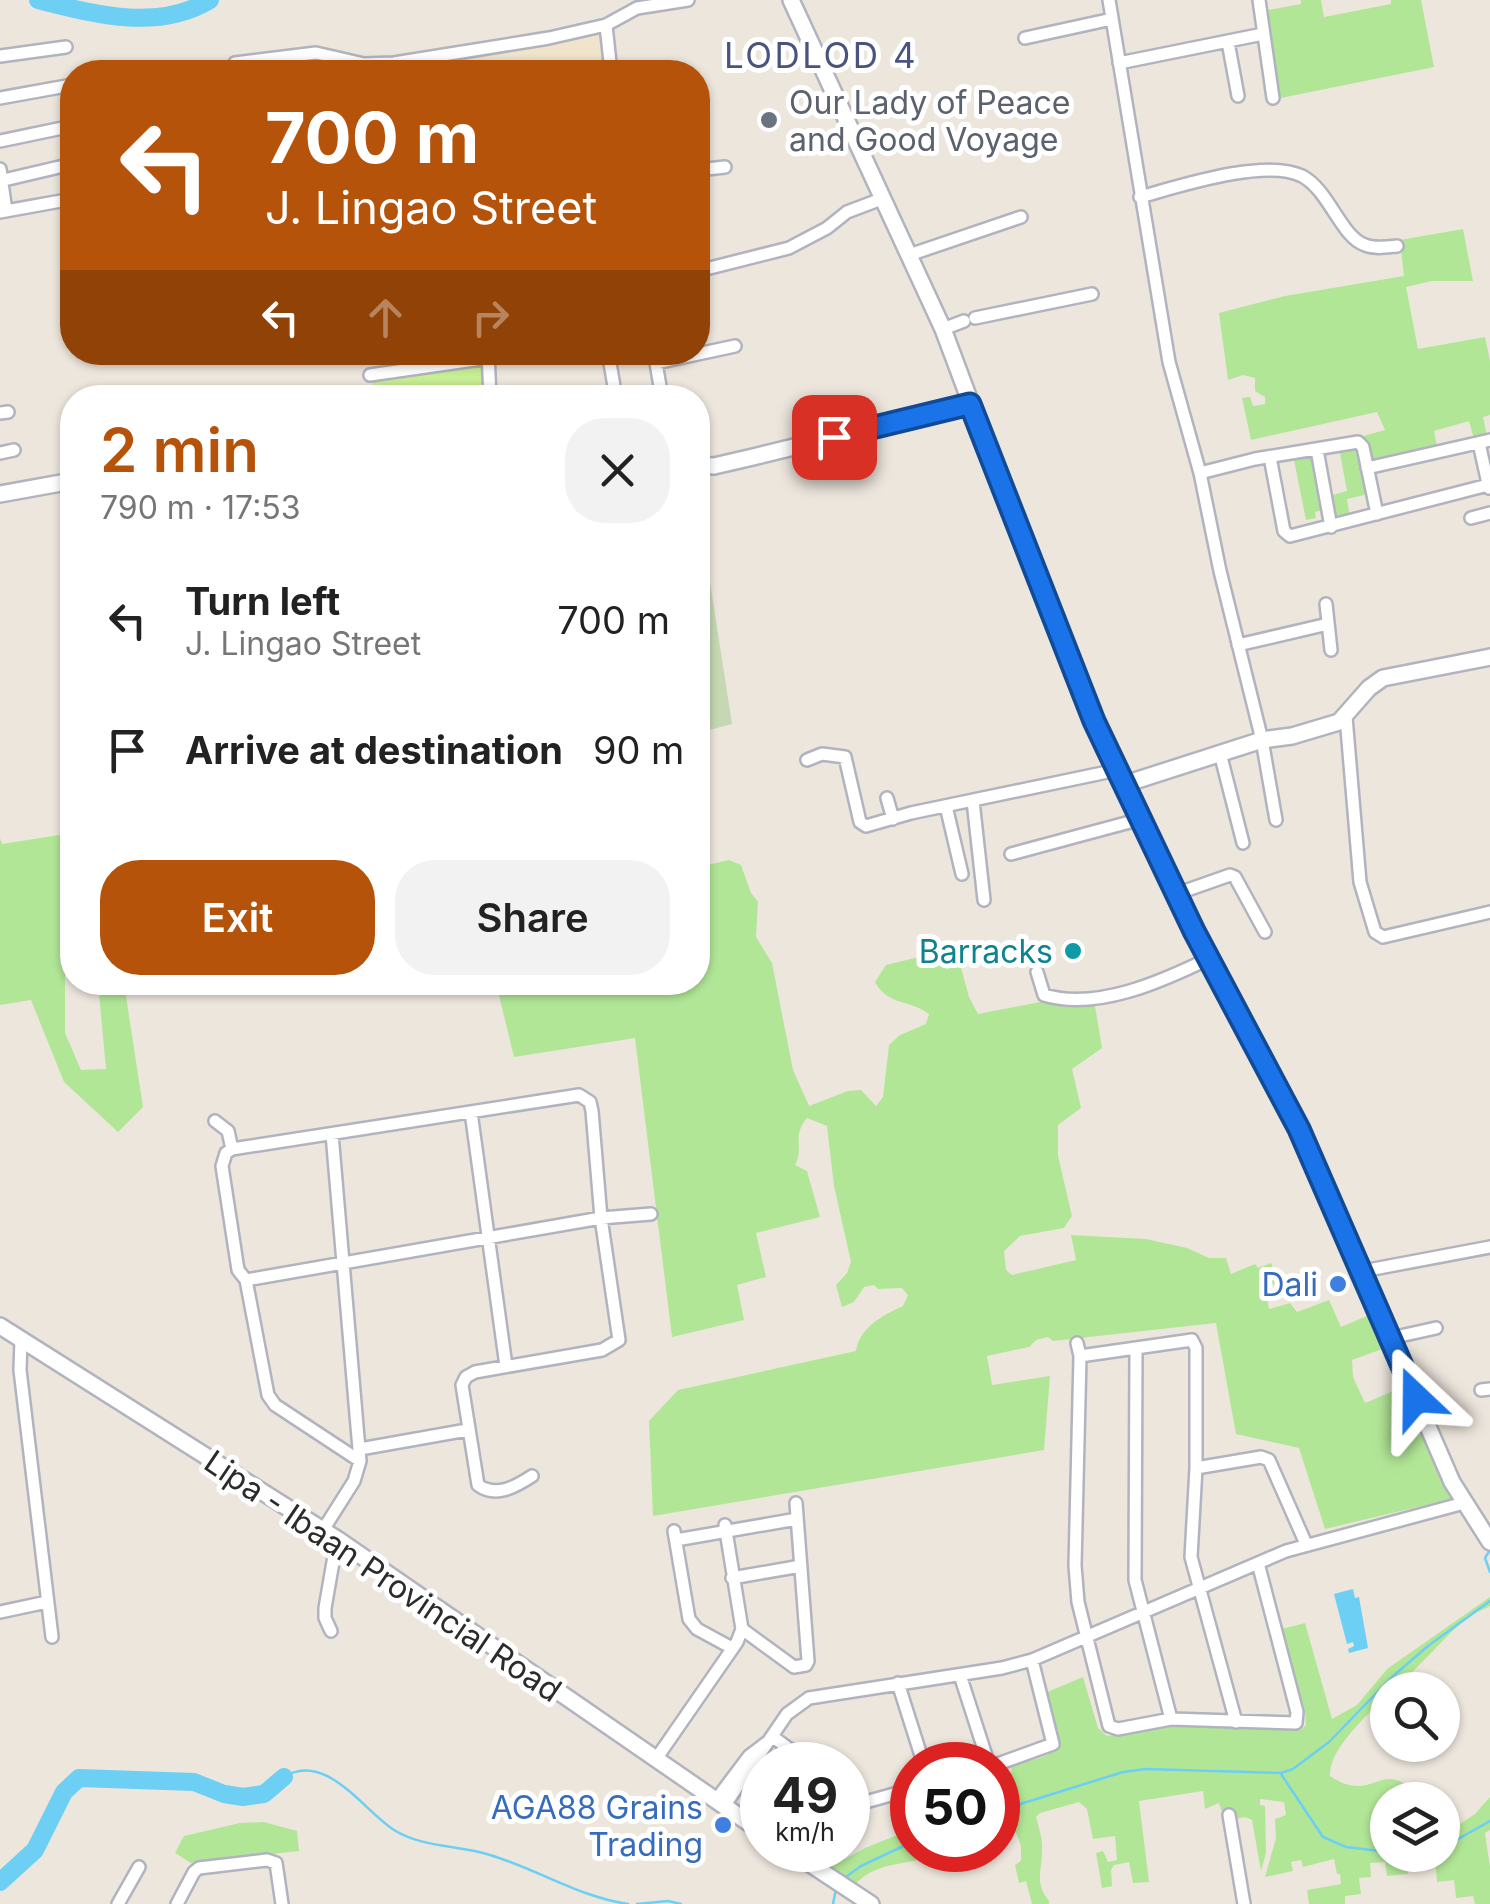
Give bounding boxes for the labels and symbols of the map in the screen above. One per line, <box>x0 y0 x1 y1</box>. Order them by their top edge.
district label: LODLOD 4 <box>724 34 918 76</box>
place label: Our Lady of Peace and Good Voyage <box>789 83 1070 159</box>
marker: Our Lady of Peace and Good Voyage <box>758 109 780 131</box>
pin <box>792 395 877 480</box>
place label: Barracks <box>919 932 1053 971</box>
marker: Barracks <box>1062 940 1084 962</box>
place label: Dali <box>1261 1265 1318 1304</box>
marker: Dali <box>1327 1273 1349 1295</box>
position arrow <box>1364 1346 1468 1450</box>
street label: Lipa - Ibaan Provincial Road <box>197 1442 569 1710</box>
speed limit sign: 50 <box>890 1742 1020 1872</box>
place label: AGA88 Grains Trading <box>491 1788 703 1864</box>
marker: AGA88 Grains Trading <box>712 1814 734 1836</box>

